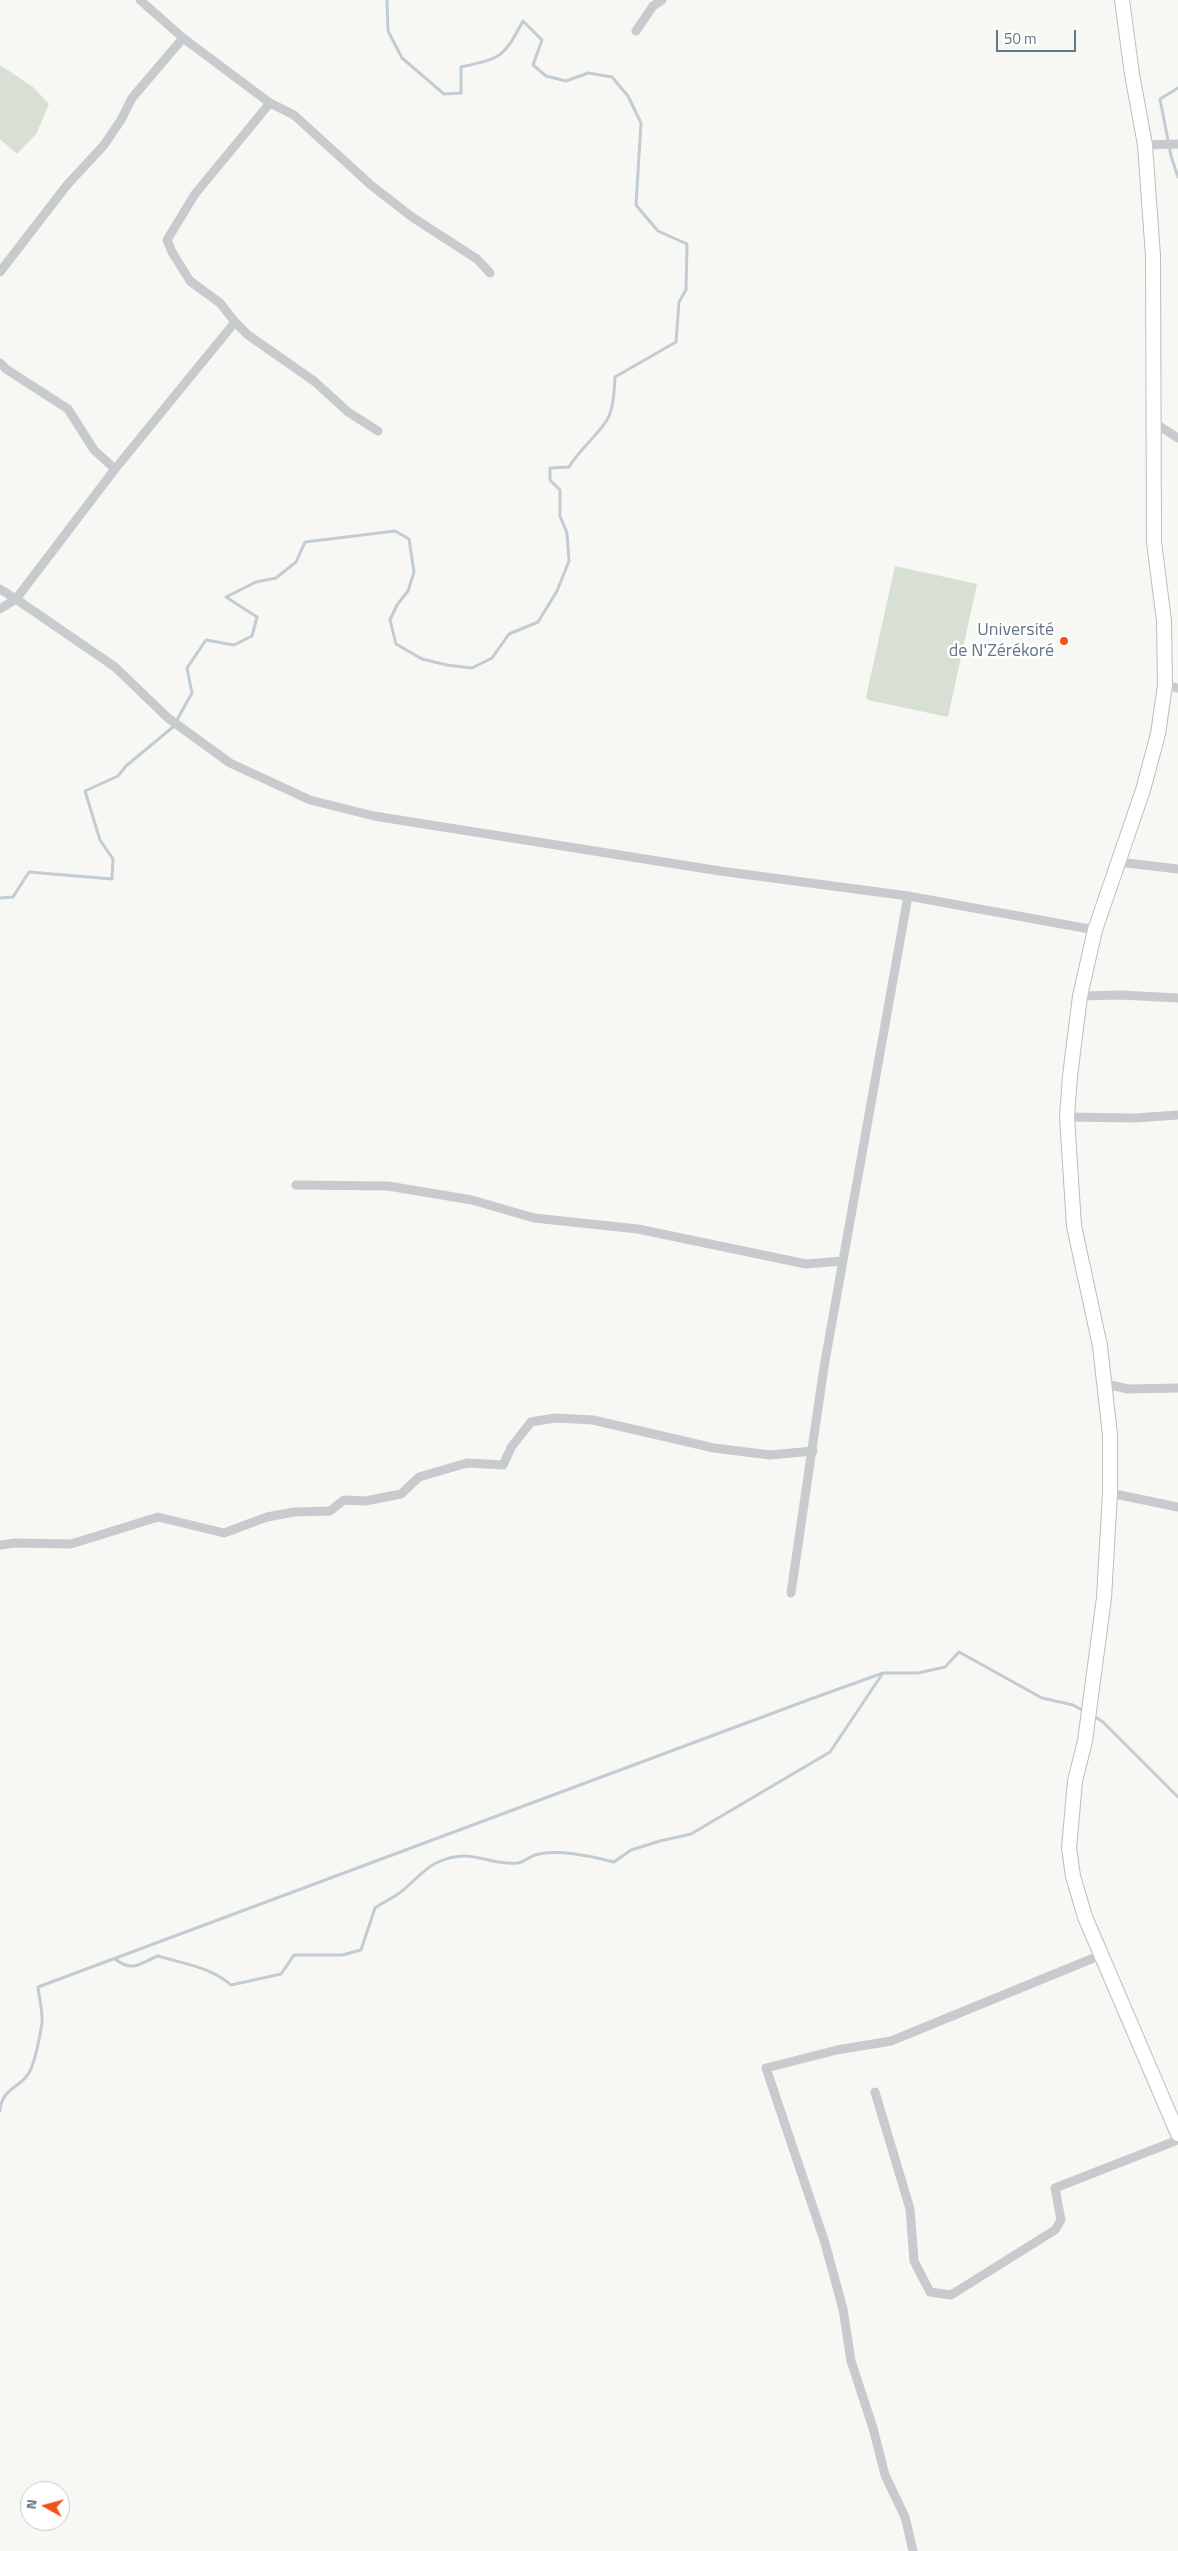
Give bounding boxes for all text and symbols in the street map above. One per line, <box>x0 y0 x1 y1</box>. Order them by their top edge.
scale bar <box>998 20 1078 52</box>
text: 50 m <box>1004 27 1037 50</box>
place label: Université de N'Zérékoré <box>949 620 1054 662</box>
marker: Université de N'Zérékoré <box>1058 635 1070 647</box>
north arrow <box>20 2481 70 2531</box>
text: N <box>20 2498 42 2510</box>

